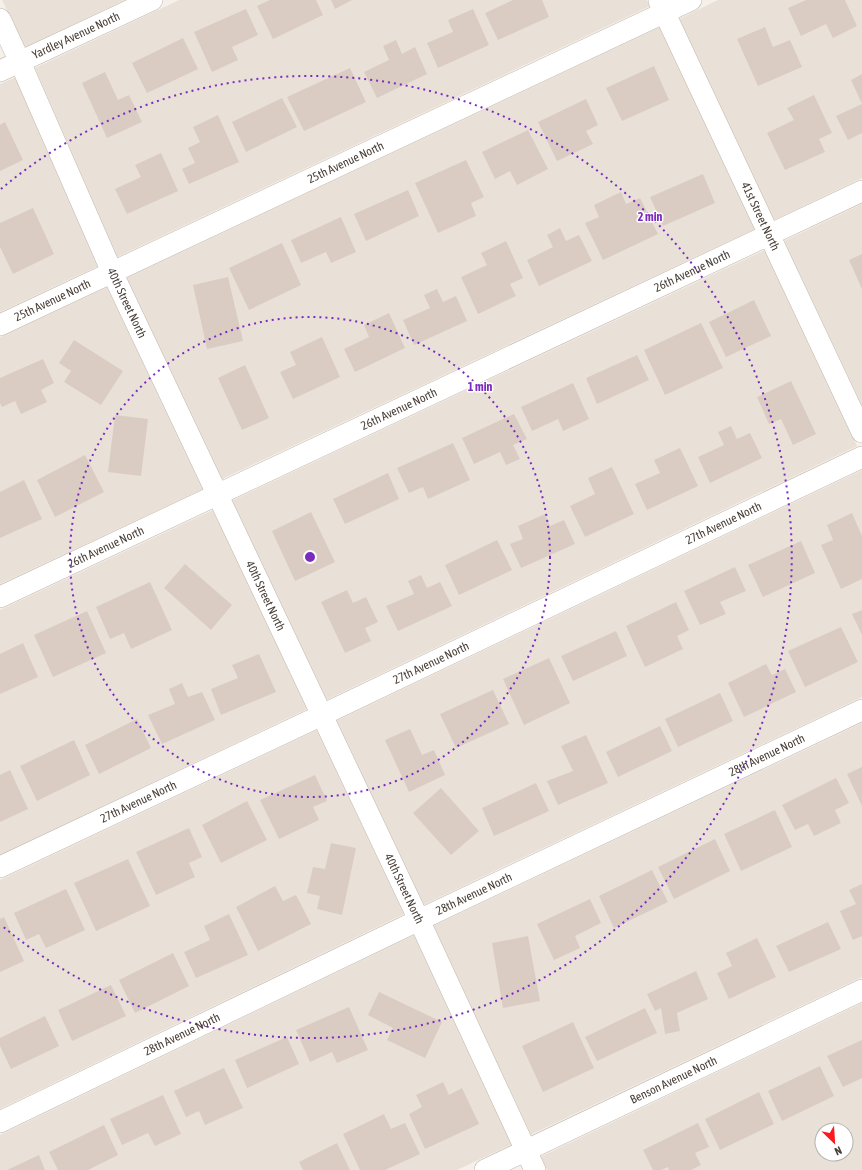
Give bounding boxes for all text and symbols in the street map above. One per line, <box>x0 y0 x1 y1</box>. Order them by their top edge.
street label: Yardley Avenue North <box>30 9 122 62</box>
street label: 25th Avenue North <box>305 139 386 186</box>
street label: 41st Street North <box>738 180 783 253</box>
text: 2 min <box>638 210 662 224</box>
street label: 26th Avenue North <box>652 247 732 295</box>
street label: 40th Street North <box>104 266 149 340</box>
street label: 25th Avenue North <box>12 276 93 324</box>
text: 1 min <box>468 380 492 394</box>
street label: 26th Avenue North <box>359 385 439 433</box>
street label: 27th Avenue North <box>683 499 764 547</box>
street label: 26th Avenue North <box>66 523 146 571</box>
centre of rings <box>303 550 317 564</box>
street label: 40th Street North <box>243 559 288 633</box>
street label: 27th Avenue North <box>391 639 471 687</box>
street label: 28th Avenue North <box>726 731 807 779</box>
street label: 27th Avenue North <box>98 778 179 826</box>
street label: 40th Street North <box>382 851 427 926</box>
street label: 28th Avenue North <box>434 870 514 918</box>
street label: 28th Avenue North <box>142 1010 222 1059</box>
street label: Benson Avenue North <box>628 1053 719 1107</box>
north arrow <box>814 1122 854 1162</box>
text: N <box>833 1144 844 1158</box>

